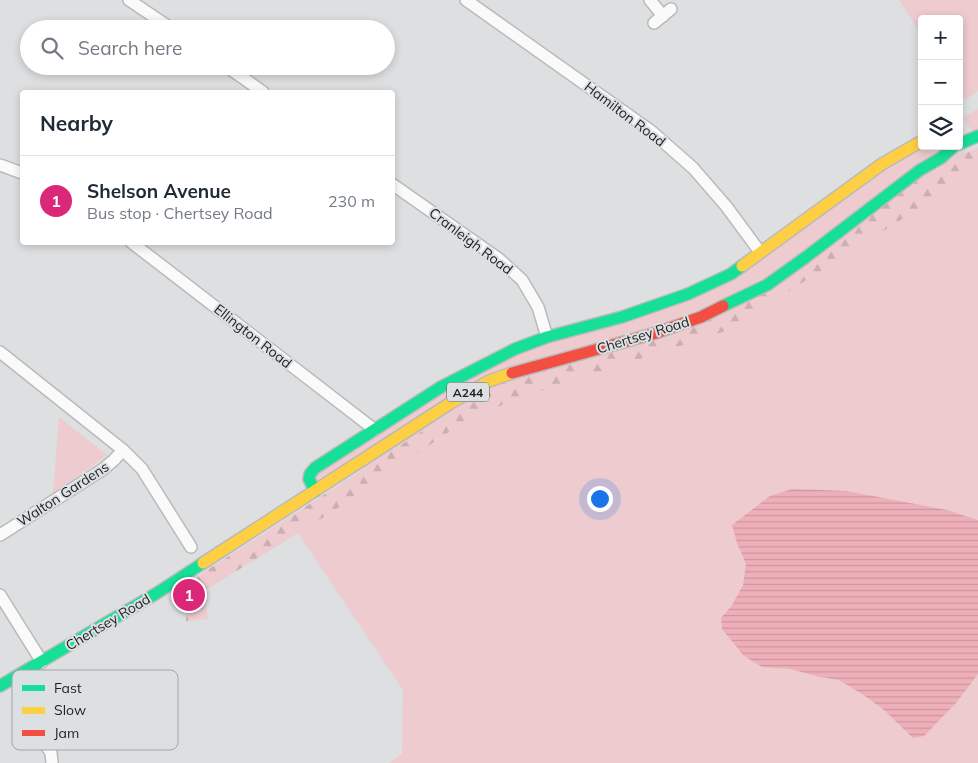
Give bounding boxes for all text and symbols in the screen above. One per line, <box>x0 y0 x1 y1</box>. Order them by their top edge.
map controls <box>918 15 963 150</box>
button: + <box>918 15 963 60</box>
search box <box>20 20 395 75</box>
icon: search <box>38 34 66 62</box>
text: Search here <box>78 36 182 60</box>
button: − <box>918 60 963 105</box>
street label: Hamilton Road <box>581 78 669 150</box>
button: layers <box>918 105 963 150</box>
text: Nearby <box>40 110 113 136</box>
text: Shelson Avenue <box>87 179 231 203</box>
text: 1 <box>51 191 61 211</box>
text: 230 m <box>328 191 375 211</box>
text: Bus stop · Chertsey Road <box>87 203 273 223</box>
street label: Cranleigh Road <box>426 204 516 278</box>
street label: Ellington Road <box>210 300 296 372</box>
street label: Chertsey Road <box>595 312 691 358</box>
road number: A244 <box>447 382 489 402</box>
street label: Walton Gardens <box>14 458 112 530</box>
your location <box>587 486 613 512</box>
pin: 1 <box>173 576 205 614</box>
street label: Chertsey Road <box>62 590 154 654</box>
legend <box>12 670 178 750</box>
text: Fast <box>54 679 82 697</box>
text: Slow <box>54 701 86 719</box>
text: Jam <box>54 724 79 742</box>

